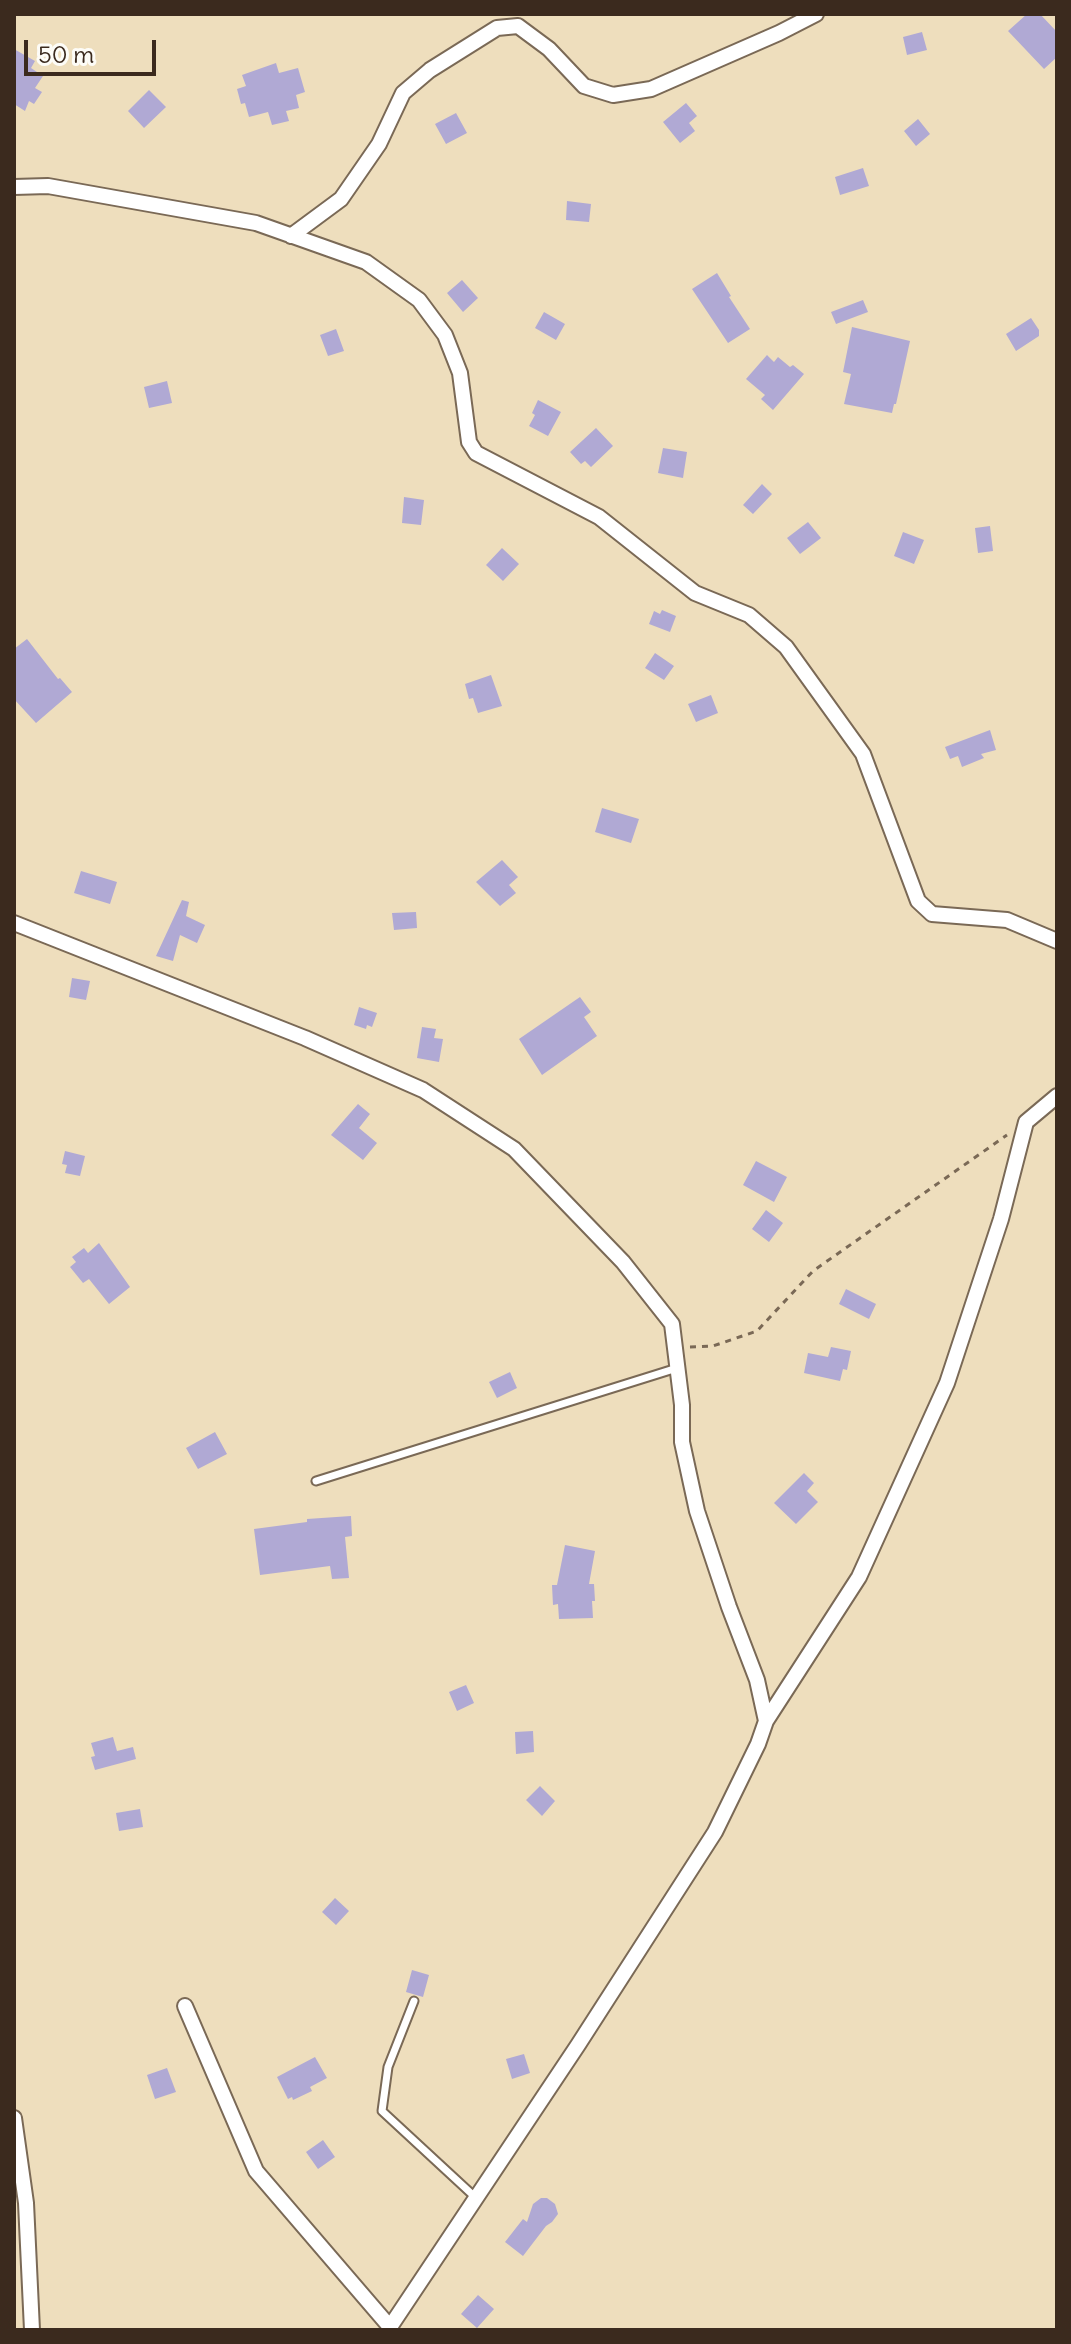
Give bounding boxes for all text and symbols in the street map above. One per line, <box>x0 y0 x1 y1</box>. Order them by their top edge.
scale bar <box>28 24 160 74</box>
text: 50 m <box>38 39 94 69</box>

